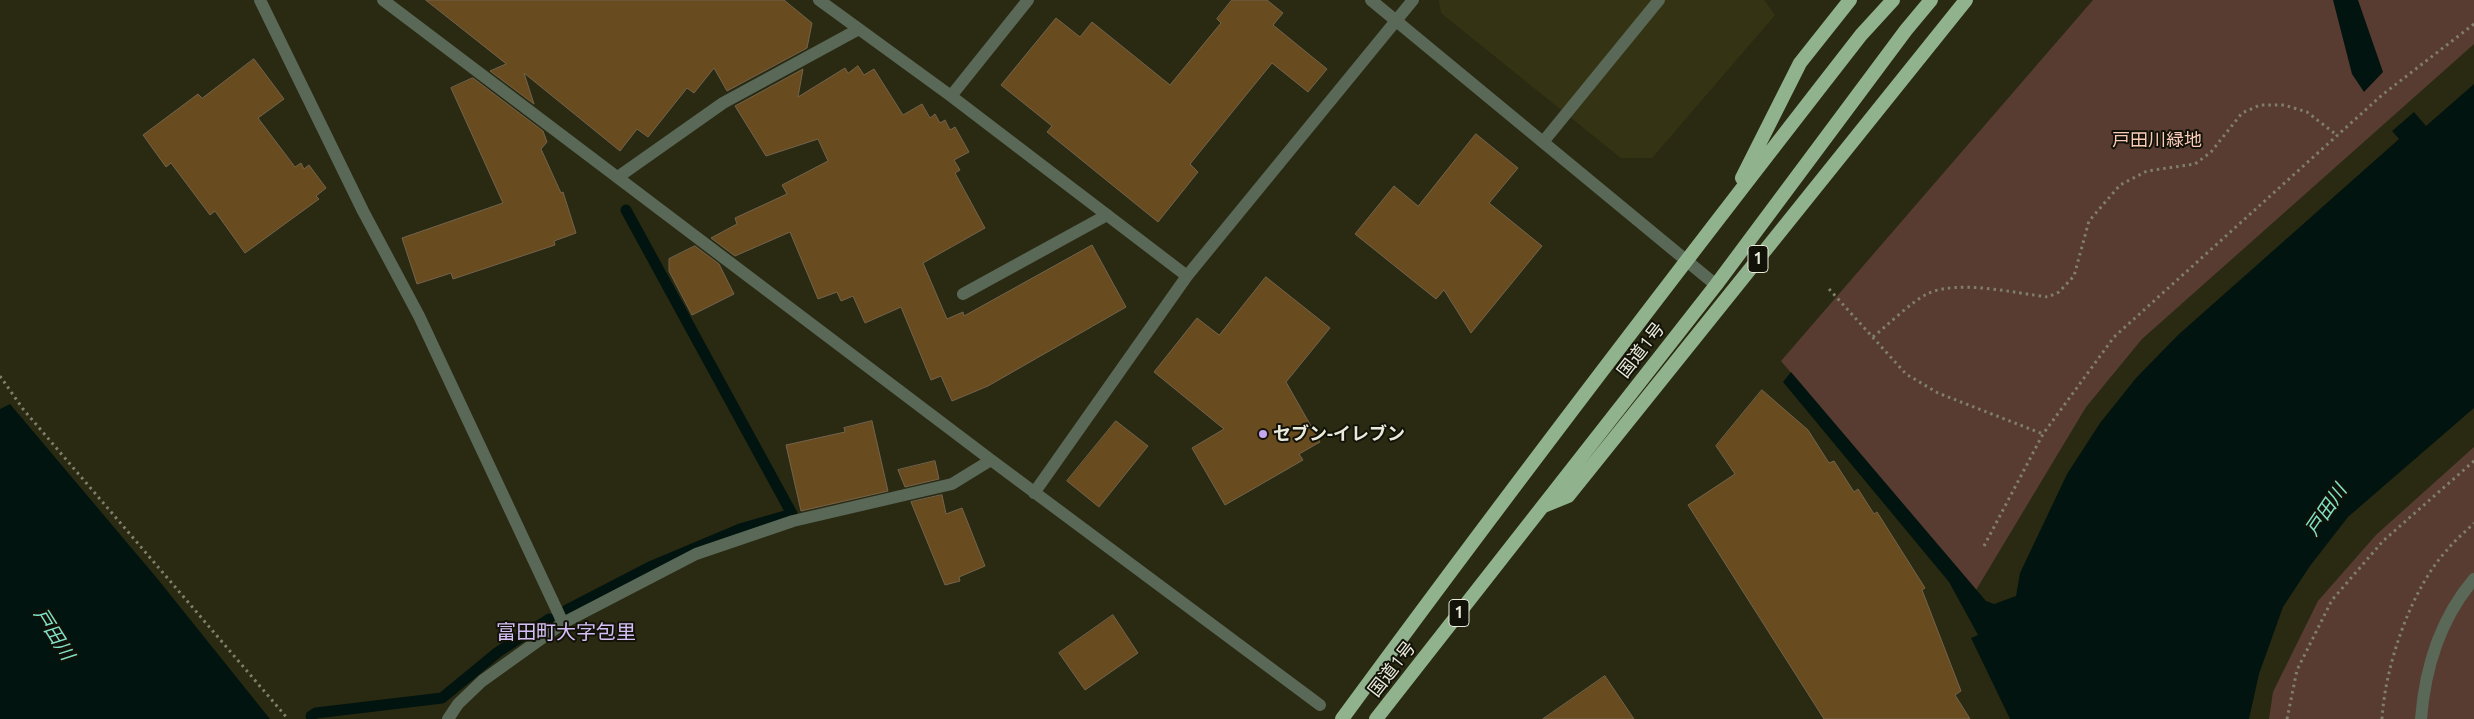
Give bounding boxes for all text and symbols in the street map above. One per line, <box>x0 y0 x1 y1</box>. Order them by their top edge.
park label: 戸田川緑地 <box>2112 129 2202 151</box>
road number: 1 <box>1748 245 1768 272</box>
street label: 国道1号 <box>1613 318 1669 382</box>
place label: セブン-イレブン <box>1273 423 1405 445</box>
marker: セブン-イレブン <box>1257 428 1269 440</box>
water label: 戸田川 <box>2301 480 2351 540</box>
road number: 1 <box>1449 600 1469 626</box>
water label: 戸田川 <box>29 604 79 664</box>
district label: 富田町大字包里 <box>496 620 636 644</box>
street label: 国道1号 <box>1364 637 1420 701</box>

